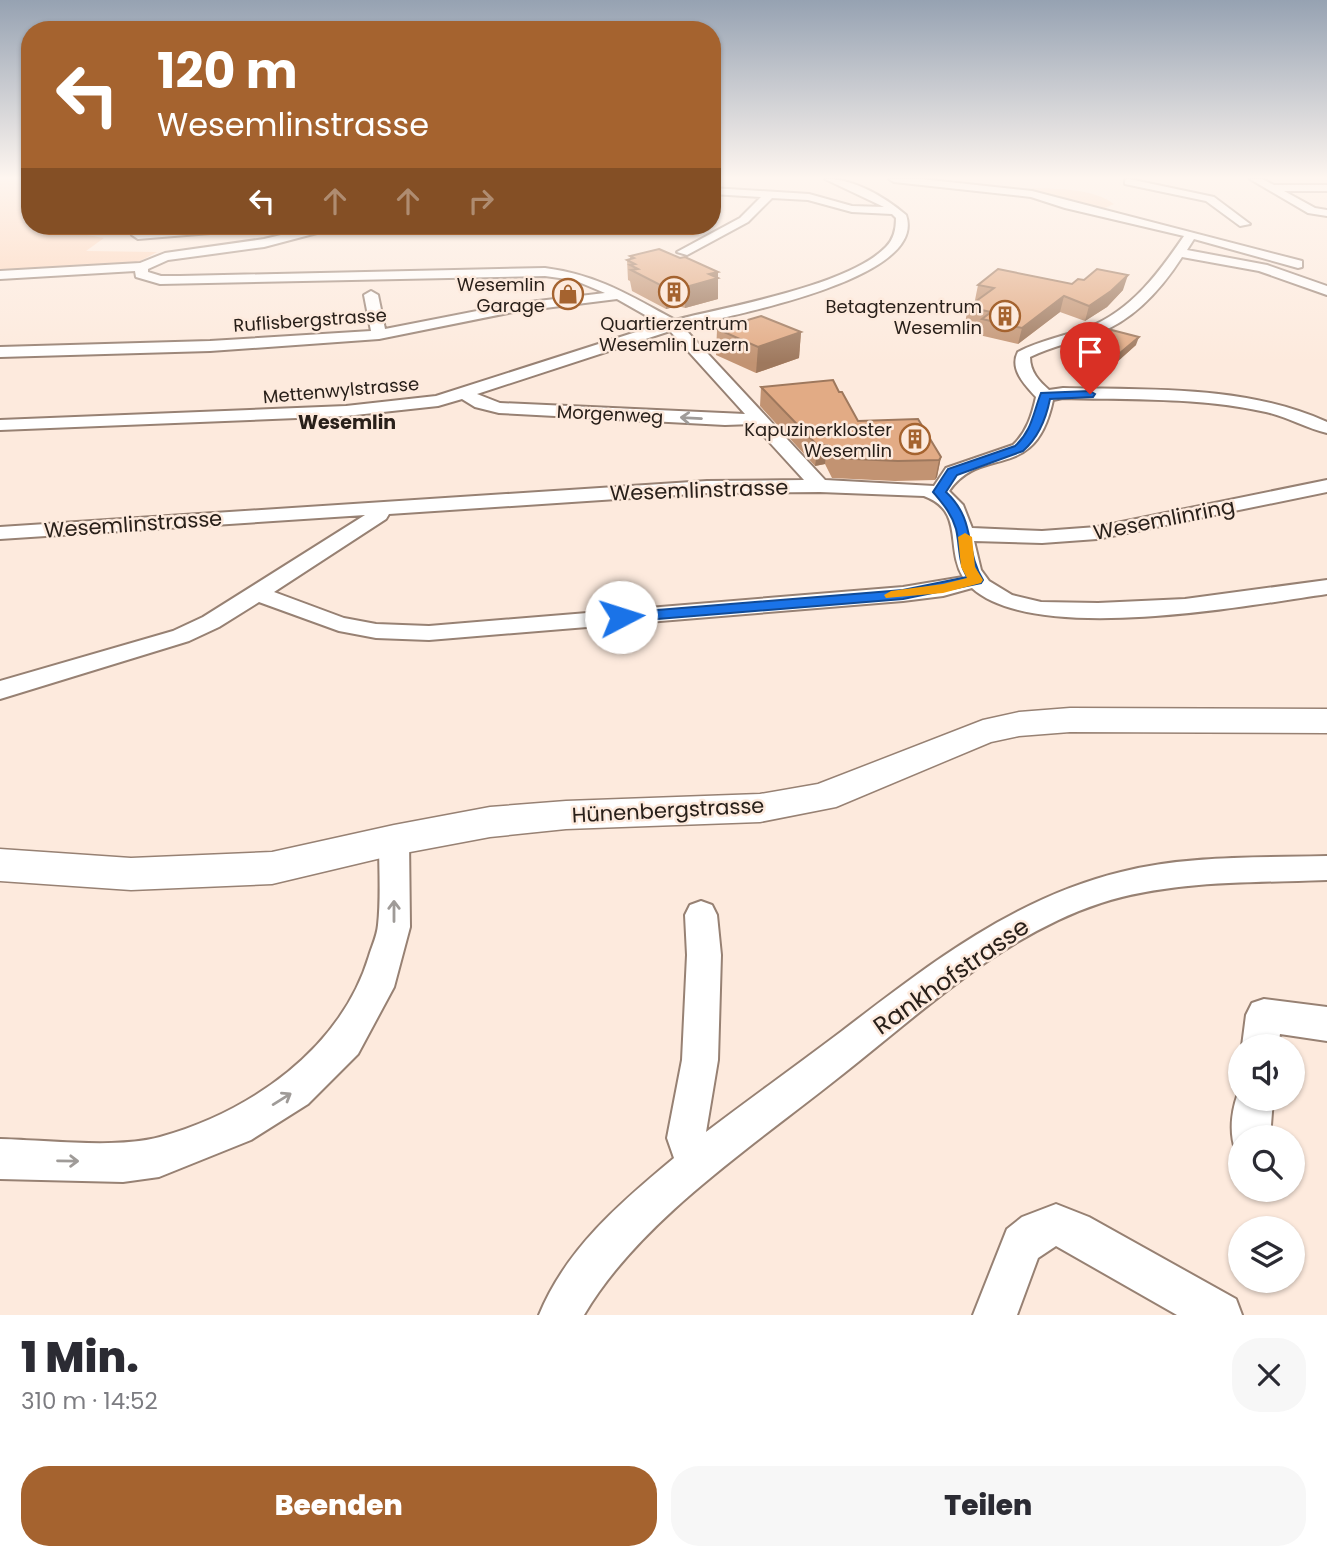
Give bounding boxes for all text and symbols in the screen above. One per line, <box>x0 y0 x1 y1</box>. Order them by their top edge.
text: 120 m <box>157 37 298 105</box>
icon: left <box>42 49 133 140</box>
text: Wesemlinstrasse <box>157 102 429 147</box>
icon: left <box>243 182 281 220</box>
icon: ahead <box>316 182 354 220</box>
icon: ahead <box>389 182 427 220</box>
icon: right <box>462 182 500 220</box>
place label: Wesemlin Garage <box>457 272 545 318</box>
building icon: Quartierzentrum Wesemlin Luzern <box>657 275 691 309</box>
shop icon: Wesemlin Garage <box>551 277 585 311</box>
place label: Betagtenzentrum Wesemlin <box>825 294 982 340</box>
building icon: Betagtenzentrum Wesemlin <box>988 299 1022 333</box>
street label: Ruflisbergstrasse <box>232 302 388 338</box>
place label: Quartierzentrum Wesemlin Luzern <box>599 311 749 357</box>
pin <box>1060 322 1120 394</box>
icon: arrive <box>1071 333 1109 371</box>
street label: Mettenwylstrasse <box>262 371 420 409</box>
street label: Morgenweg <box>556 399 664 429</box>
district label: Wesemlin <box>298 409 396 436</box>
one-way arrow <box>679 412 702 425</box>
place label: Kapuzinerkloster Wesemlin <box>744 417 892 463</box>
building icon: Kapuzinerkloster Wesemlin <box>898 422 932 456</box>
street label: Wesemlinstrasse <box>609 472 789 508</box>
street label: Wesemlinring <box>1091 491 1237 547</box>
street label: Wesemlinstrasse <box>43 503 223 545</box>
position arrow <box>584 580 658 654</box>
street label: Hünenbergstrasse <box>571 790 765 830</box>
one-way arrow <box>387 899 401 922</box>
street label: Rankhofstrasse <box>866 910 1036 1042</box>
map controls <box>1228 1034 1305 1293</box>
button: sound <box>1228 1034 1305 1111</box>
one-way arrow <box>271 1091 291 1105</box>
button: search <box>1228 1125 1305 1202</box>
one-way arrow <box>56 1154 79 1168</box>
button: layers <box>1228 1216 1305 1293</box>
text: 1 Min. <box>21 1328 139 1387</box>
button: close <box>1232 1338 1306 1412</box>
text: 310 m · 14:52 <box>21 1385 158 1417</box>
button: Beenden <box>21 1466 657 1546</box>
button: Teilen <box>671 1466 1306 1546</box>

